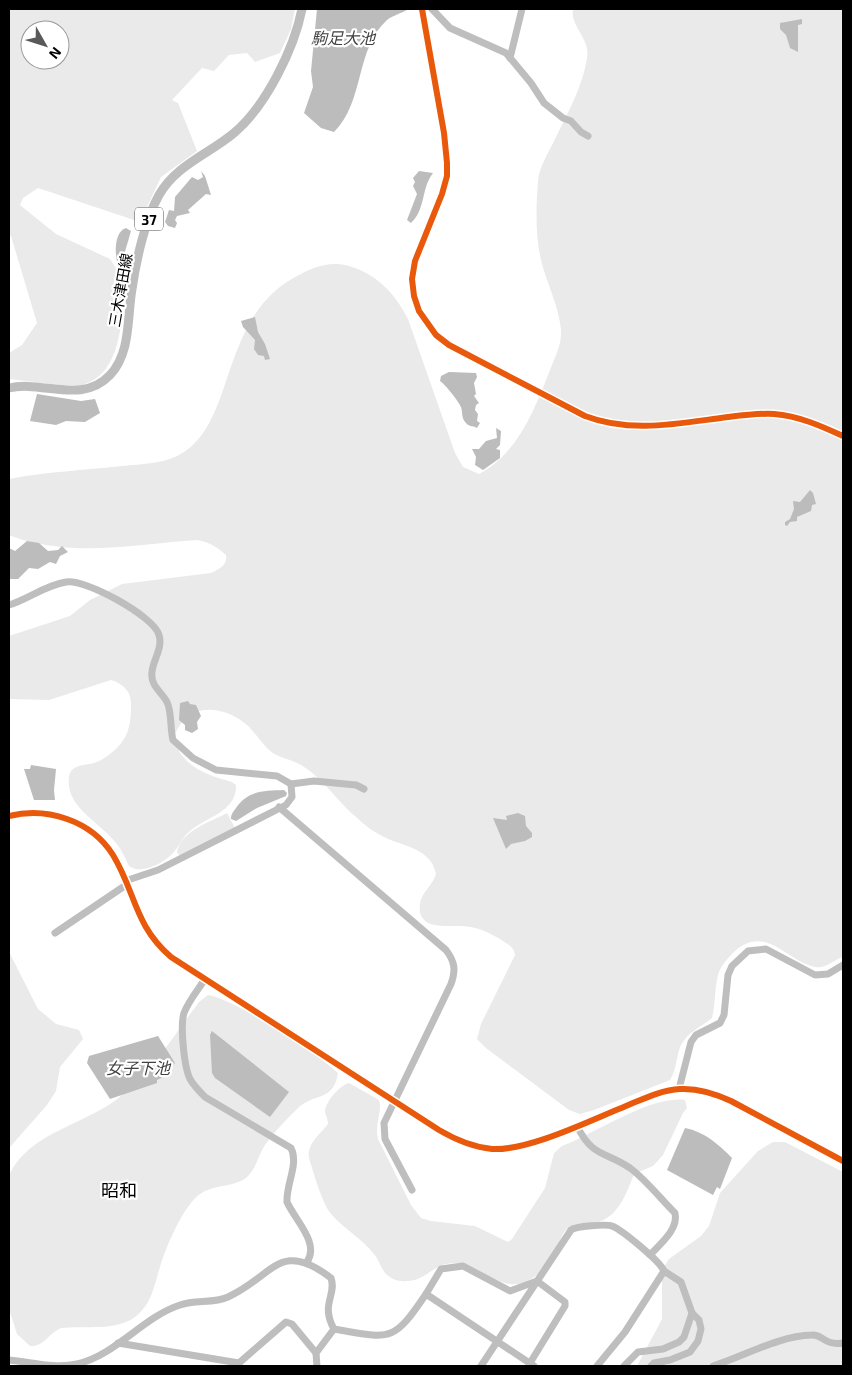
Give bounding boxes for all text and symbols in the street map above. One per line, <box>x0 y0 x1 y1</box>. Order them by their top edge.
north arrow <box>20 20 70 70</box>
water label: 駒足大池 <box>311 28 377 47</box>
text: N <box>46 44 65 63</box>
road number: 37 <box>135 208 163 230</box>
street label: 三木津田線 <box>105 251 135 329</box>
water label: 女子下池 <box>106 1058 172 1077</box>
district label: 昭和 <box>101 1179 137 1201</box>

